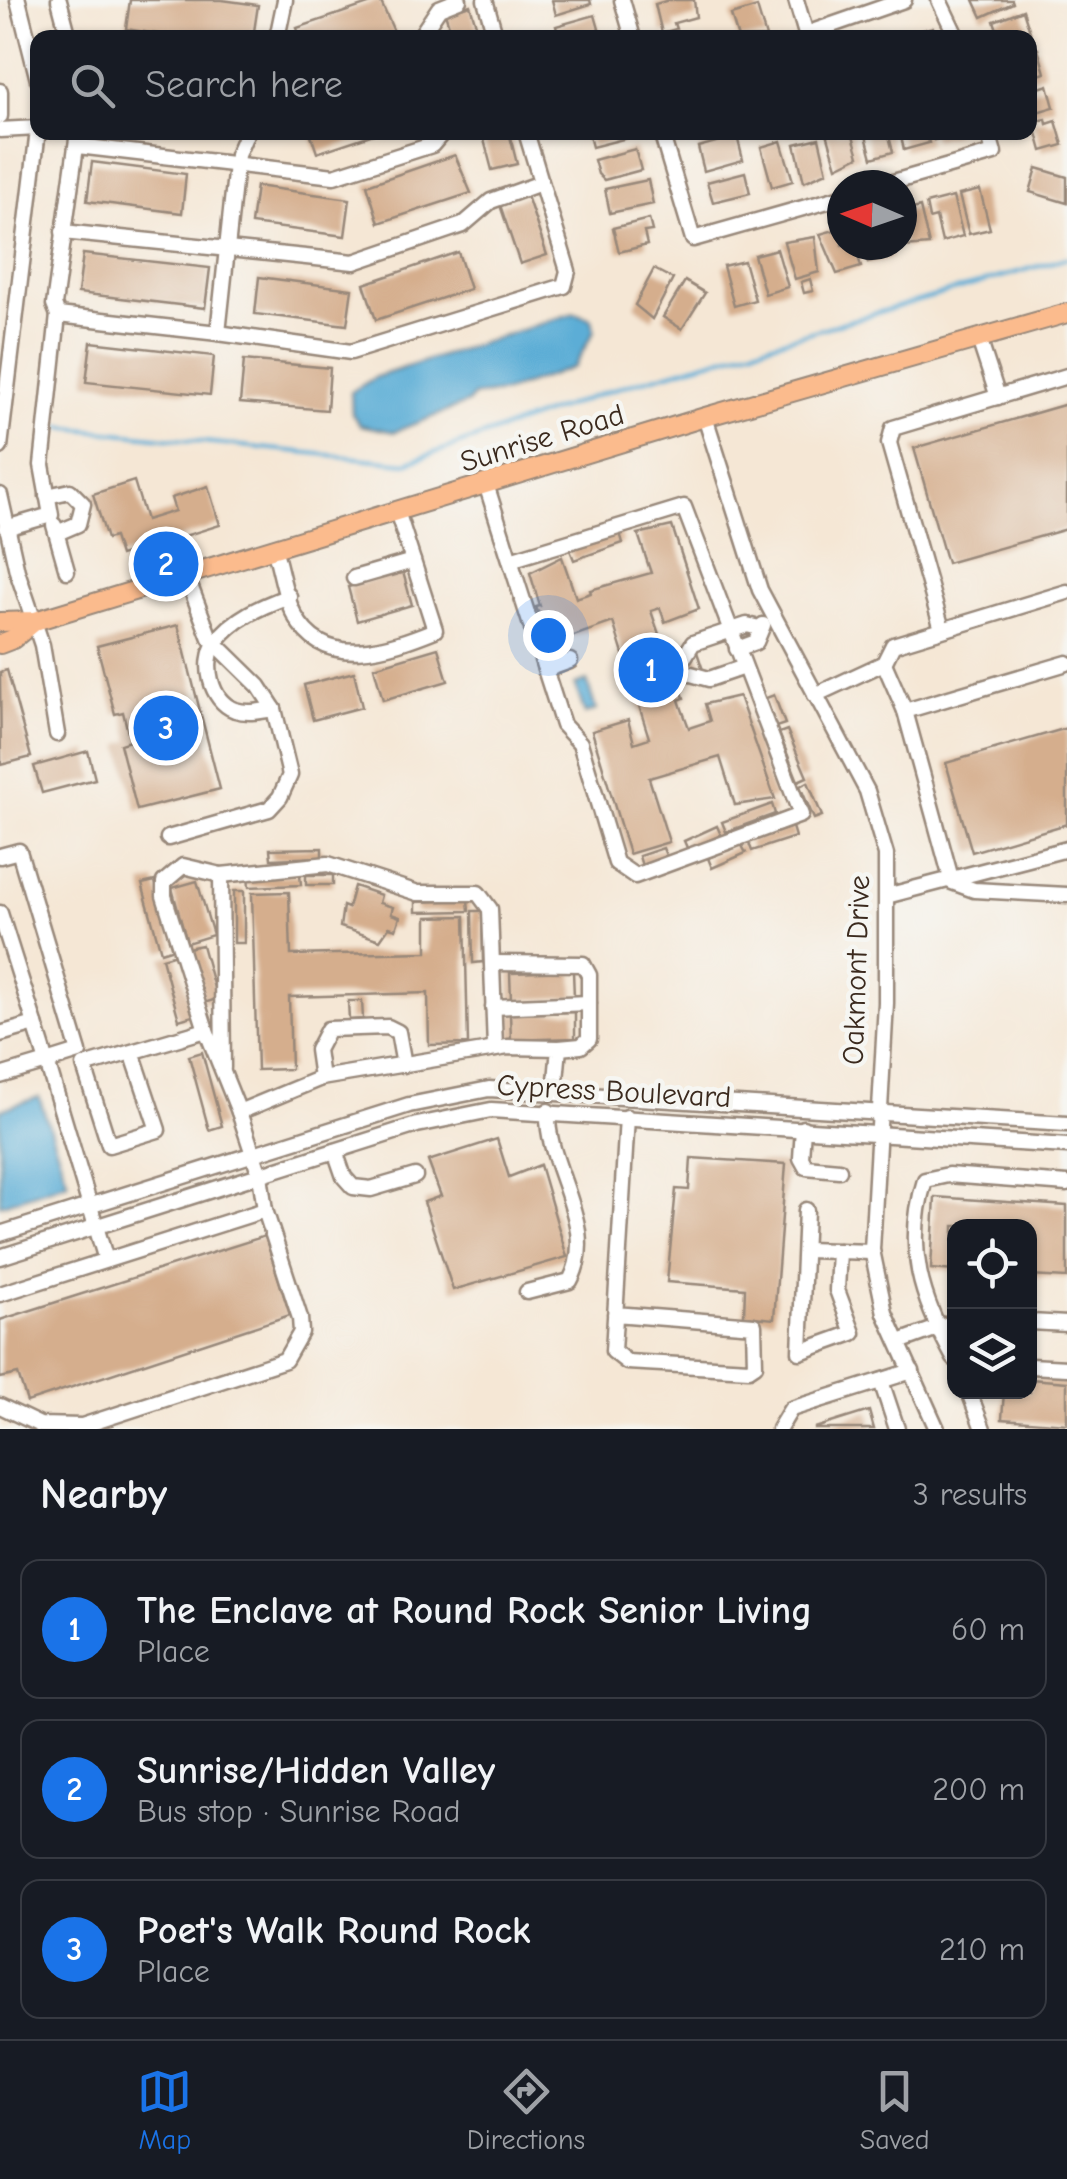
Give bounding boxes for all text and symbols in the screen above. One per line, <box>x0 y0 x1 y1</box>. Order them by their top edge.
search box <box>30 30 1037 140</box>
icon: search <box>65 58 120 113</box>
text: Search here <box>145 63 343 107</box>
north arrow <box>827 170 917 260</box>
street label: Sunrise Road <box>456 397 628 480</box>
pin: 2 <box>134 526 198 602</box>
your location <box>523 610 574 661</box>
pin: 1 <box>618 632 684 708</box>
pin: 3 <box>134 690 198 766</box>
street label: Oakmont Drive <box>836 875 877 1065</box>
street label: Cypress Boulevard <box>496 1068 732 1115</box>
map controls <box>947 1219 1037 1399</box>
button: locate <box>947 1219 1037 1309</box>
button: layers <box>947 1309 1037 1399</box>
text: Nearby <box>40 1470 167 1519</box>
text: 3 results <box>913 1476 1027 1513</box>
text: The Enclave at Round Rock Senior Living <box>137 1589 812 1633</box>
text: 1 <box>68 1611 81 1648</box>
text: 60 m <box>951 1611 1025 1648</box>
text: Place <box>137 1633 210 1670</box>
text: Sunrise/Hidden Valley <box>137 1749 495 1793</box>
text: 2 <box>67 1771 82 1808</box>
text: 200 m <box>932 1771 1025 1808</box>
text: Bus stop · Sunrise Road <box>137 1793 460 1830</box>
text: Poet's Walk Round Rock <box>137 1909 531 1953</box>
text: 3 <box>67 1931 82 1968</box>
text: 210 m <box>939 1931 1025 1968</box>
text: Place <box>137 1953 210 1990</box>
tab: Map <box>137 2064 192 2156</box>
tab: Directions <box>467 2064 585 2156</box>
tab: Saved <box>860 2064 930 2156</box>

